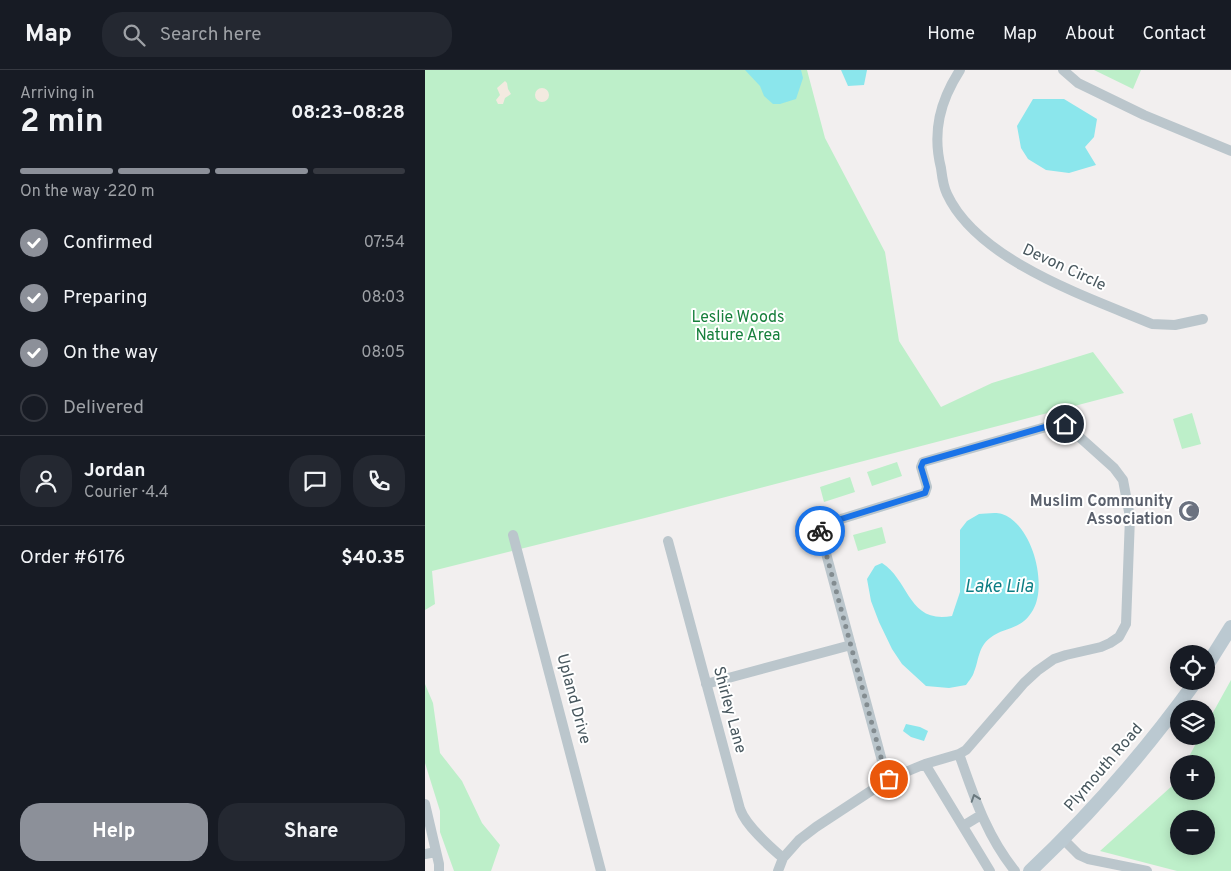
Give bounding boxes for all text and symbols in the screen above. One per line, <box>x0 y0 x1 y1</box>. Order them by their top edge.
search box <box>102 12 452 57</box>
text: Map <box>25 20 72 50</box>
icon: search <box>120 21 148 49</box>
text: Search here <box>160 23 261 47</box>
text: Home <box>927 23 975 46</box>
text: Map <box>1003 23 1037 46</box>
text: About <box>1065 23 1114 46</box>
text: Contact <box>1142 23 1206 46</box>
text: Arriving in <box>20 84 95 104</box>
text: 08:23–08:28 <box>291 101 405 125</box>
text: 2 min <box>20 103 104 143</box>
text: On the way · 220 m <box>20 182 155 202</box>
icon: check <box>20 229 48 257</box>
text: Confirmed <box>63 231 153 255</box>
text: 07:54 <box>364 233 405 253</box>
street label: Devon Circle <box>1019 240 1109 296</box>
icon: check <box>20 284 48 312</box>
text: Preparing <box>63 286 147 310</box>
text: 08:03 <box>361 288 405 308</box>
park label: Leslie Woods Nature Area <box>691 308 785 346</box>
icon: check <box>20 339 48 367</box>
text: On the way <box>63 341 158 365</box>
text: 08:05 <box>361 343 405 363</box>
text: Delivered <box>63 396 144 420</box>
pin <box>1044 403 1086 445</box>
icon: home <box>1051 410 1079 438</box>
button: person <box>20 455 72 507</box>
button: chat <box>289 455 341 507</box>
button: phone <box>353 455 405 507</box>
text: Jordan <box>84 459 146 483</box>
text: Courier · 4.4 <box>84 483 169 503</box>
place label: Muslim Community Association <box>1030 492 1173 530</box>
mosque icon: Muslim Community Association <box>1177 499 1201 523</box>
courier <box>795 506 845 556</box>
icon: bike <box>806 517 834 545</box>
text: Order #6176 <box>20 546 125 570</box>
text: $40.35 <box>341 546 405 570</box>
water label: Lake Lila <box>965 576 1034 599</box>
map controls <box>1170 645 1215 855</box>
button: locate <box>1170 645 1215 690</box>
street label: Upland Drive <box>551 652 595 746</box>
street label: Shirley Lane <box>708 664 750 756</box>
button: layers <box>1170 700 1215 745</box>
street label: Plymouth Road <box>1060 720 1148 816</box>
button: + <box>1170 755 1215 800</box>
pin <box>868 758 910 800</box>
icon: bag <box>875 765 903 793</box>
one-way arrow <box>971 794 981 803</box>
button: Help <box>20 803 208 861</box>
button: Share <box>218 803 405 861</box>
button: − <box>1170 810 1215 855</box>

